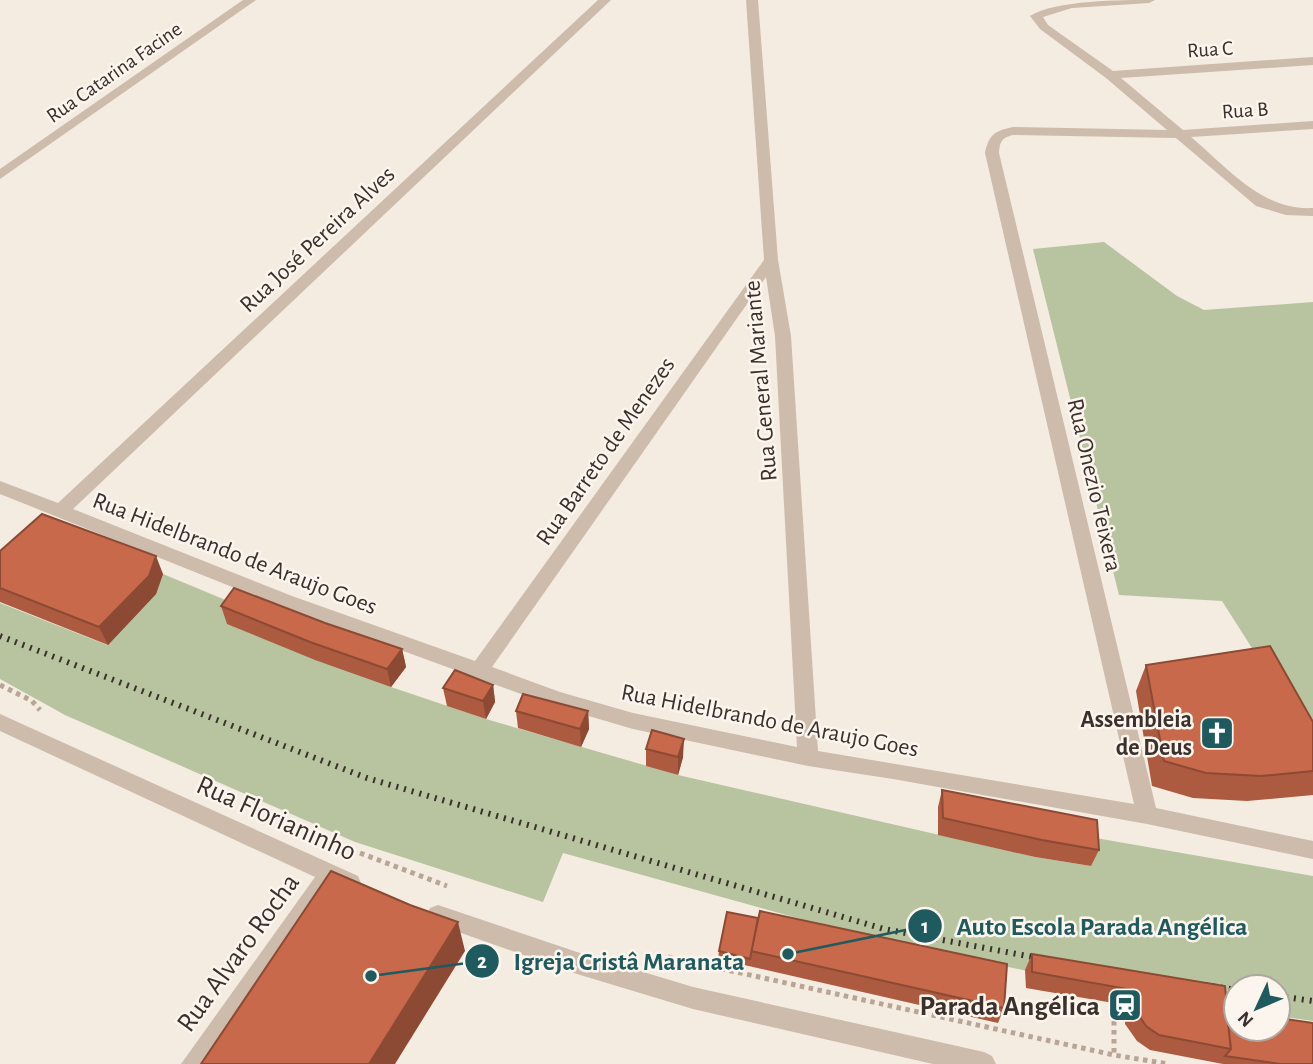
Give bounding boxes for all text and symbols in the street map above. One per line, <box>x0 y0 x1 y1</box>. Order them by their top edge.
street label: Rua Catarina Facine <box>43 18 186 127</box>
street label: Rua C <box>1186 37 1234 62</box>
street label: Rua B <box>1221 98 1269 123</box>
street label: Rua José Pereira Alves <box>236 162 400 317</box>
street label: Rua General Mariante <box>740 279 782 482</box>
street label: Rua Barreto de Menezes <box>532 353 680 550</box>
street label: Rua Onezio Teixera <box>1062 396 1126 574</box>
street label: Rua Hidelbrando de Araujo Goes <box>89 489 380 619</box>
street label: Rua Hidelbrando de Araujo Goes <box>619 680 921 762</box>
place label: Assembleia de Deus <box>1080 708 1192 760</box>
church icon: Assembleia de Deus <box>1198 714 1236 752</box>
street label: Rua Florianinho <box>192 771 360 867</box>
street label: Rua Alvaro Rocha <box>172 869 305 1037</box>
callout: Auto Escola Parada Angélica <box>908 902 1262 949</box>
text: Auto Escola Parada Angélica <box>956 914 1248 940</box>
text: 1 <box>921 916 929 937</box>
callout: Igreja Cristâ Maranata <box>465 937 759 984</box>
text: Igreja Cristâ Maranata <box>514 949 744 975</box>
text: 2 <box>477 951 487 972</box>
north arrow <box>1222 973 1292 1043</box>
station icon: Parada Angélica <box>1106 986 1144 1024</box>
place label: Parada Angélica <box>919 993 1100 1021</box>
text: N <box>1234 1007 1257 1030</box>

